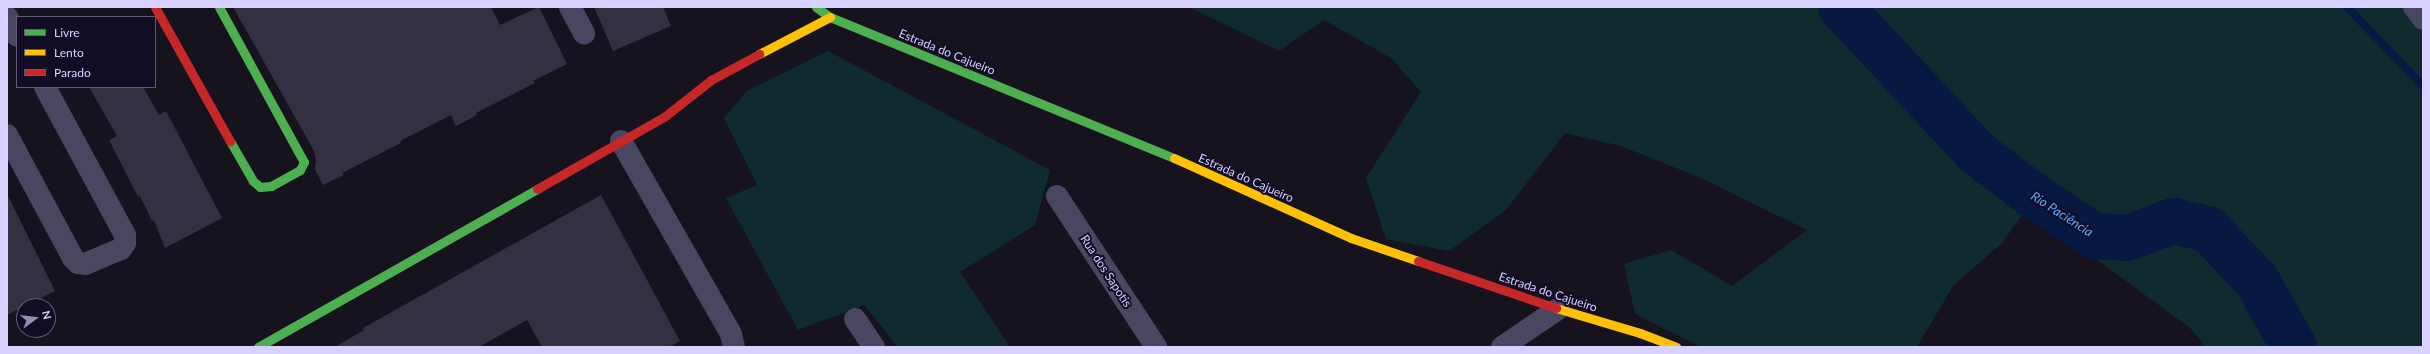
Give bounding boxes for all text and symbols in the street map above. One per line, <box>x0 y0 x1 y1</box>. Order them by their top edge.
legend <box>16 16 156 88</box>
text: Livre <box>54 25 80 40</box>
street label: Estrada do Cajueiro <box>897 26 997 78</box>
text: Lento <box>54 45 84 60</box>
text: Parado <box>54 65 91 80</box>
street label: Estrada do Cajueiro <box>1196 151 1296 205</box>
water label: Rio Paciência <box>2028 188 2096 240</box>
street label: Rua dos Sapotis <box>1077 232 1135 310</box>
street label: Estrada do Cajueiro <box>1497 269 1599 315</box>
north arrow <box>16 298 56 338</box>
text: N <box>40 309 54 321</box>

